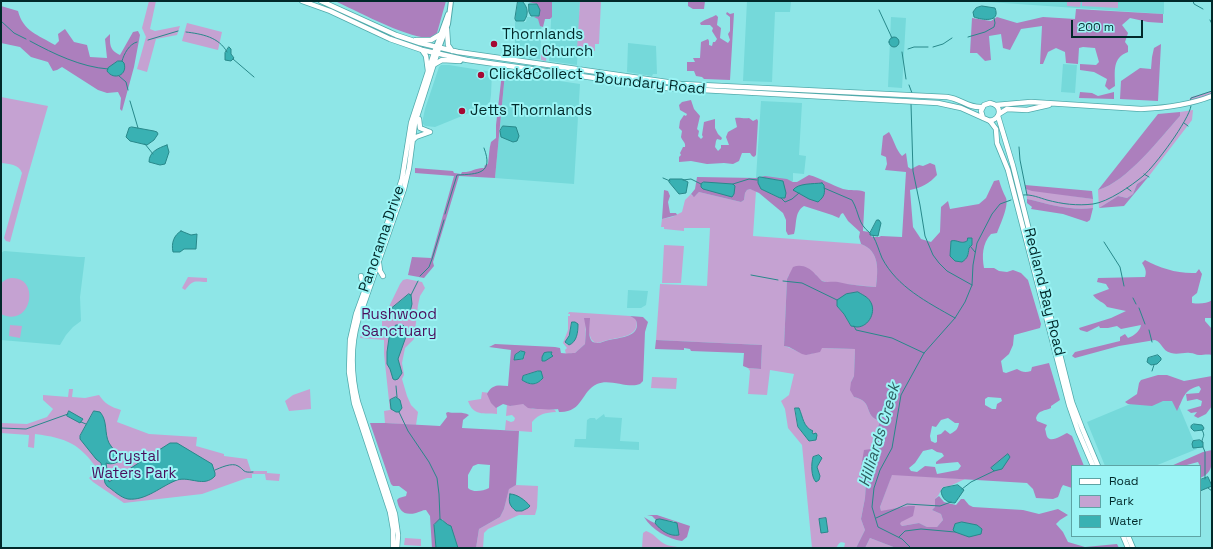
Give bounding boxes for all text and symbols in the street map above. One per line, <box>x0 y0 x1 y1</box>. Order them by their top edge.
scale bar <box>1073 12 1145 38</box>
text: 200 m <box>1078 19 1114 35</box>
place label: Thornlands Bible Church <box>502 26 593 61</box>
marker: Thornlands Bible Church <box>489 39 499 49</box>
place label: Click&Collect <box>489 66 583 84</box>
street label: Boundary Road <box>594 69 706 99</box>
marker: Click&Collect <box>476 70 486 80</box>
place label: Jetts Thornlands <box>470 102 592 120</box>
marker: Jetts Thornlands <box>457 106 467 116</box>
street label: Panorama Drive <box>355 183 409 295</box>
street label: Redland Bay Road <box>1019 226 1069 358</box>
park label: Rushwood Sanctuary <box>361 306 437 341</box>
water label: Hilliards Creek <box>855 381 905 489</box>
park label: Crystal Waters Park <box>91 448 177 483</box>
legend <box>1071 465 1201 537</box>
text: Road <box>1109 473 1138 489</box>
text: Park <box>1109 493 1134 509</box>
text: Water <box>1109 513 1143 529</box>

